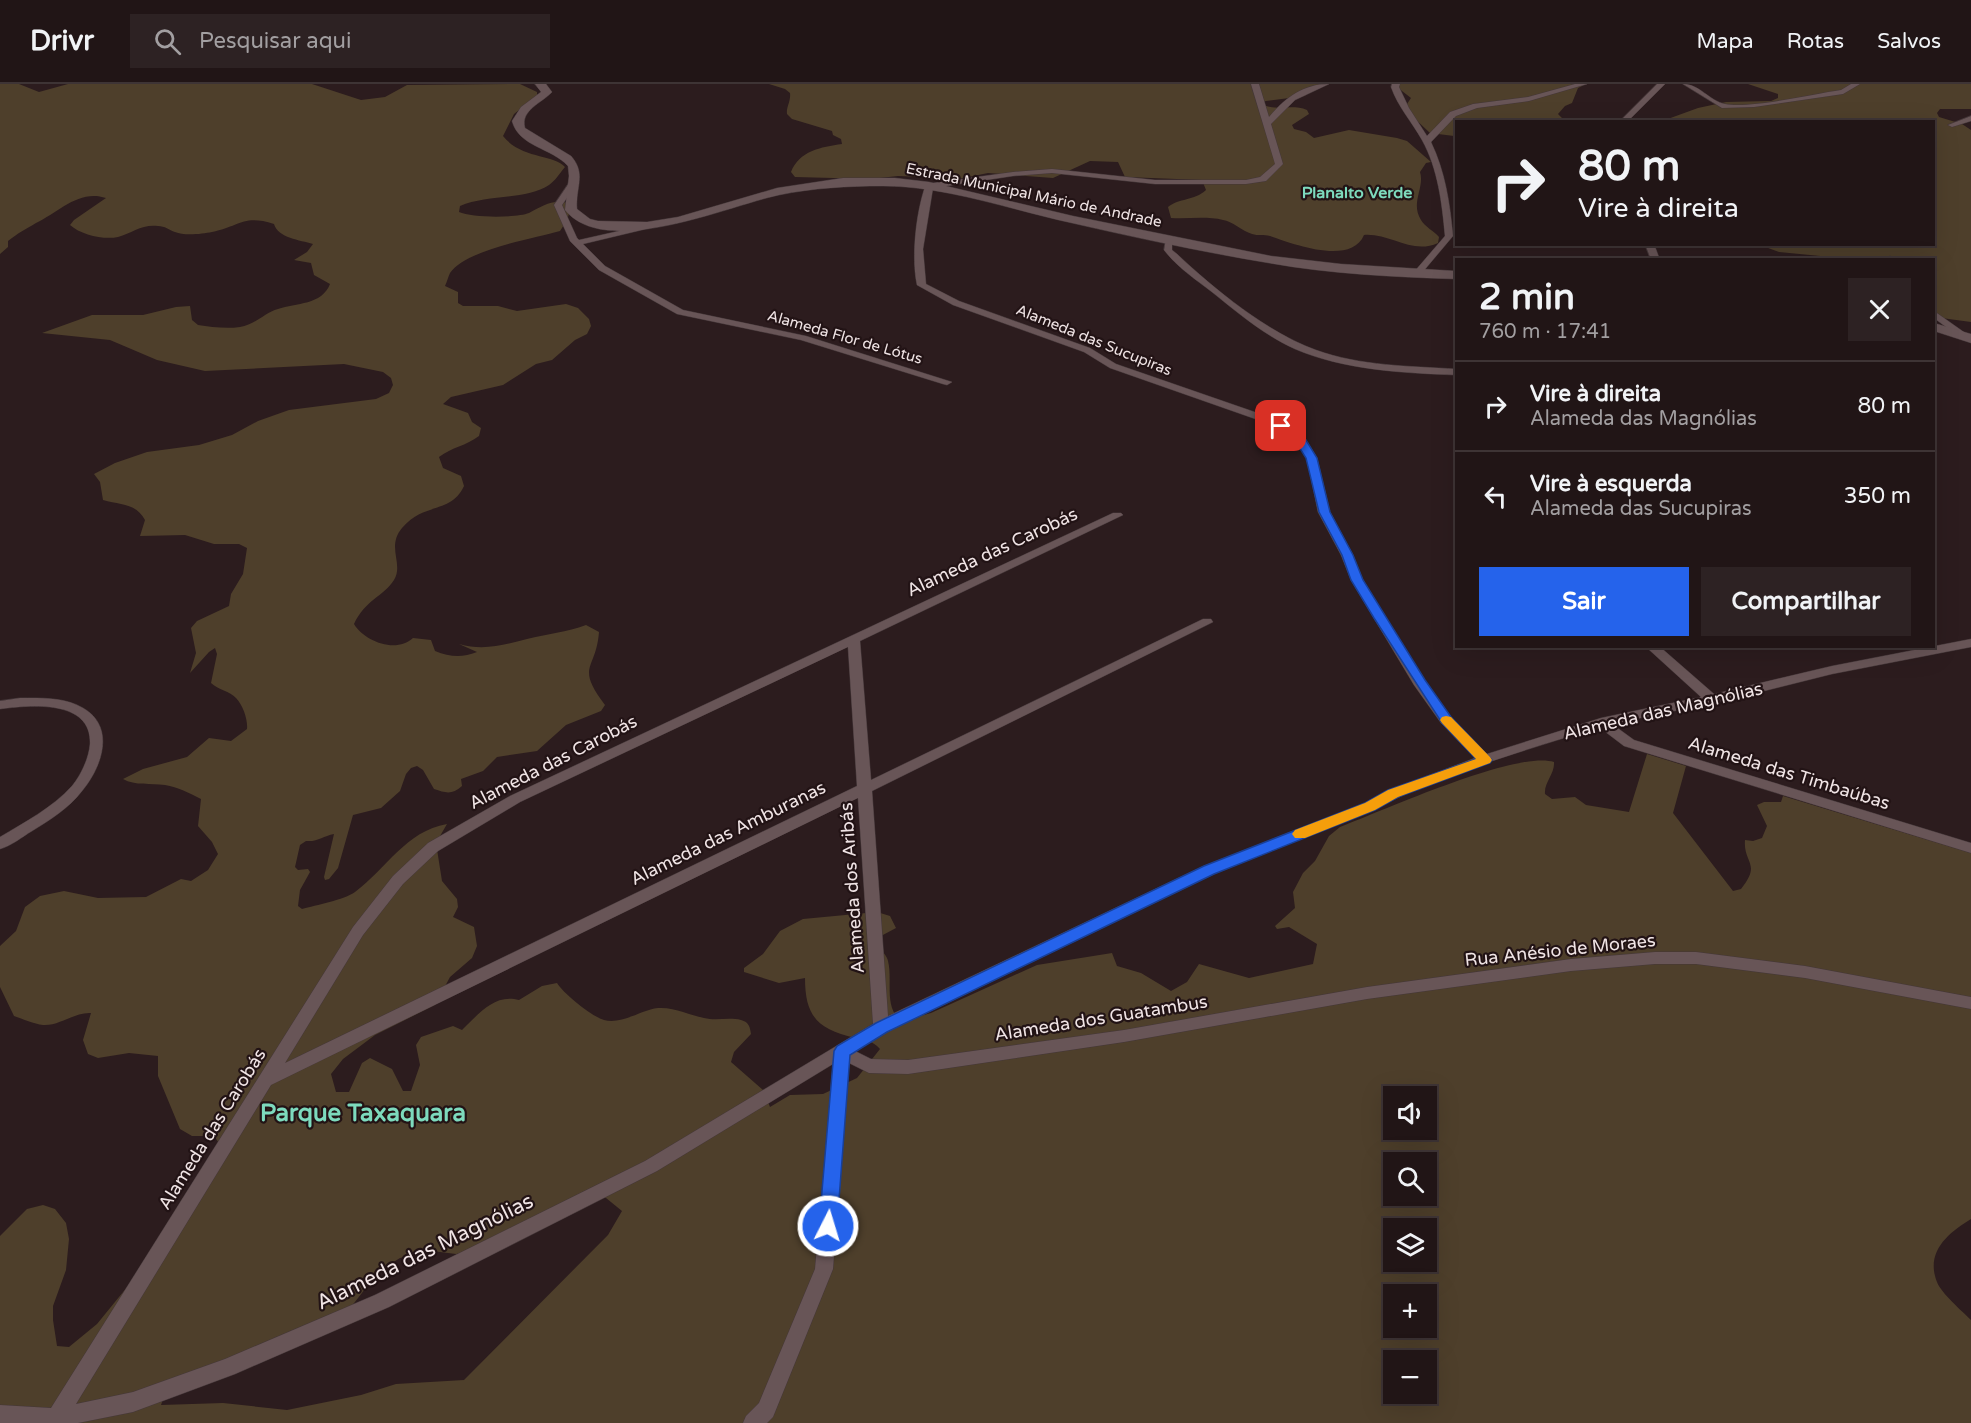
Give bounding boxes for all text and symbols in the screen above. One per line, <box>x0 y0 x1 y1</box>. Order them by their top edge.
search box <box>130 14 550 68</box>
text: Drivr <box>30 24 94 58</box>
icon: search <box>151 25 184 58</box>
text: Pesquisar aqui <box>199 28 352 54</box>
text: Mapa <box>1696 29 1754 54</box>
text: Rotas <box>1787 29 1844 54</box>
text: Salvos <box>1877 29 1941 54</box>
text: 80 m <box>1578 141 1680 192</box>
icon: right <box>1479 144 1557 222</box>
street label: Estrada Municipal Mário de Andrade <box>904 159 1164 231</box>
district label: Planalto Verde <box>1302 183 1412 203</box>
text: Vire à direita <box>1578 192 1739 225</box>
text: 2 min <box>1479 276 1575 319</box>
button: close <box>1848 278 1911 341</box>
street label: Alameda das Sucupiras <box>1014 301 1174 379</box>
street label: Alameda Flor de Lótus <box>765 306 925 368</box>
text: 760 m · 17:41 <box>1479 320 1611 344</box>
text: Vire à direita <box>1530 381 1661 407</box>
icon: right <box>1479 390 1512 423</box>
text: 80 m <box>1857 393 1911 419</box>
pin <box>1255 400 1306 451</box>
text: Alameda das Magnólias <box>1530 407 1757 431</box>
icon: arrive <box>1264 409 1297 442</box>
text: Vire à esquerda <box>1530 471 1692 497</box>
icon: left <box>1479 480 1512 513</box>
text: 350 m <box>1844 483 1911 509</box>
text: Alameda das Sucupiras <box>1530 497 1752 521</box>
street label: Alameda das Carobás <box>903 503 1081 601</box>
button: Sair <box>1479 567 1689 636</box>
button: Compartilhar <box>1701 567 1911 636</box>
street label: Alameda das Magnólias <box>1561 677 1765 745</box>
street label: Alameda das Carobás <box>465 710 641 814</box>
street label: Alameda das Timbaúbas <box>1685 732 1893 814</box>
street label: Alameda das Amburanas <box>627 776 829 890</box>
street label: Alameda dos Aribás <box>835 802 869 974</box>
street label: Rua Anésio de Moraes <box>1463 929 1657 971</box>
street label: Alameda dos Guatambus <box>993 990 1209 1046</box>
street label: Alameda das Carobás <box>153 1044 271 1214</box>
map controls <box>1383 1086 1437 1404</box>
button: sound <box>1383 1086 1437 1140</box>
district label: Parque Taxaquara <box>260 1099 466 1128</box>
button: search <box>1383 1152 1437 1206</box>
street label: Alameda das Magnólias <box>313 1189 537 1315</box>
position arrow <box>796 1194 860 1258</box>
button: layers <box>1383 1218 1437 1272</box>
button: + <box>1383 1284 1437 1338</box>
button: − <box>1383 1350 1437 1404</box>

